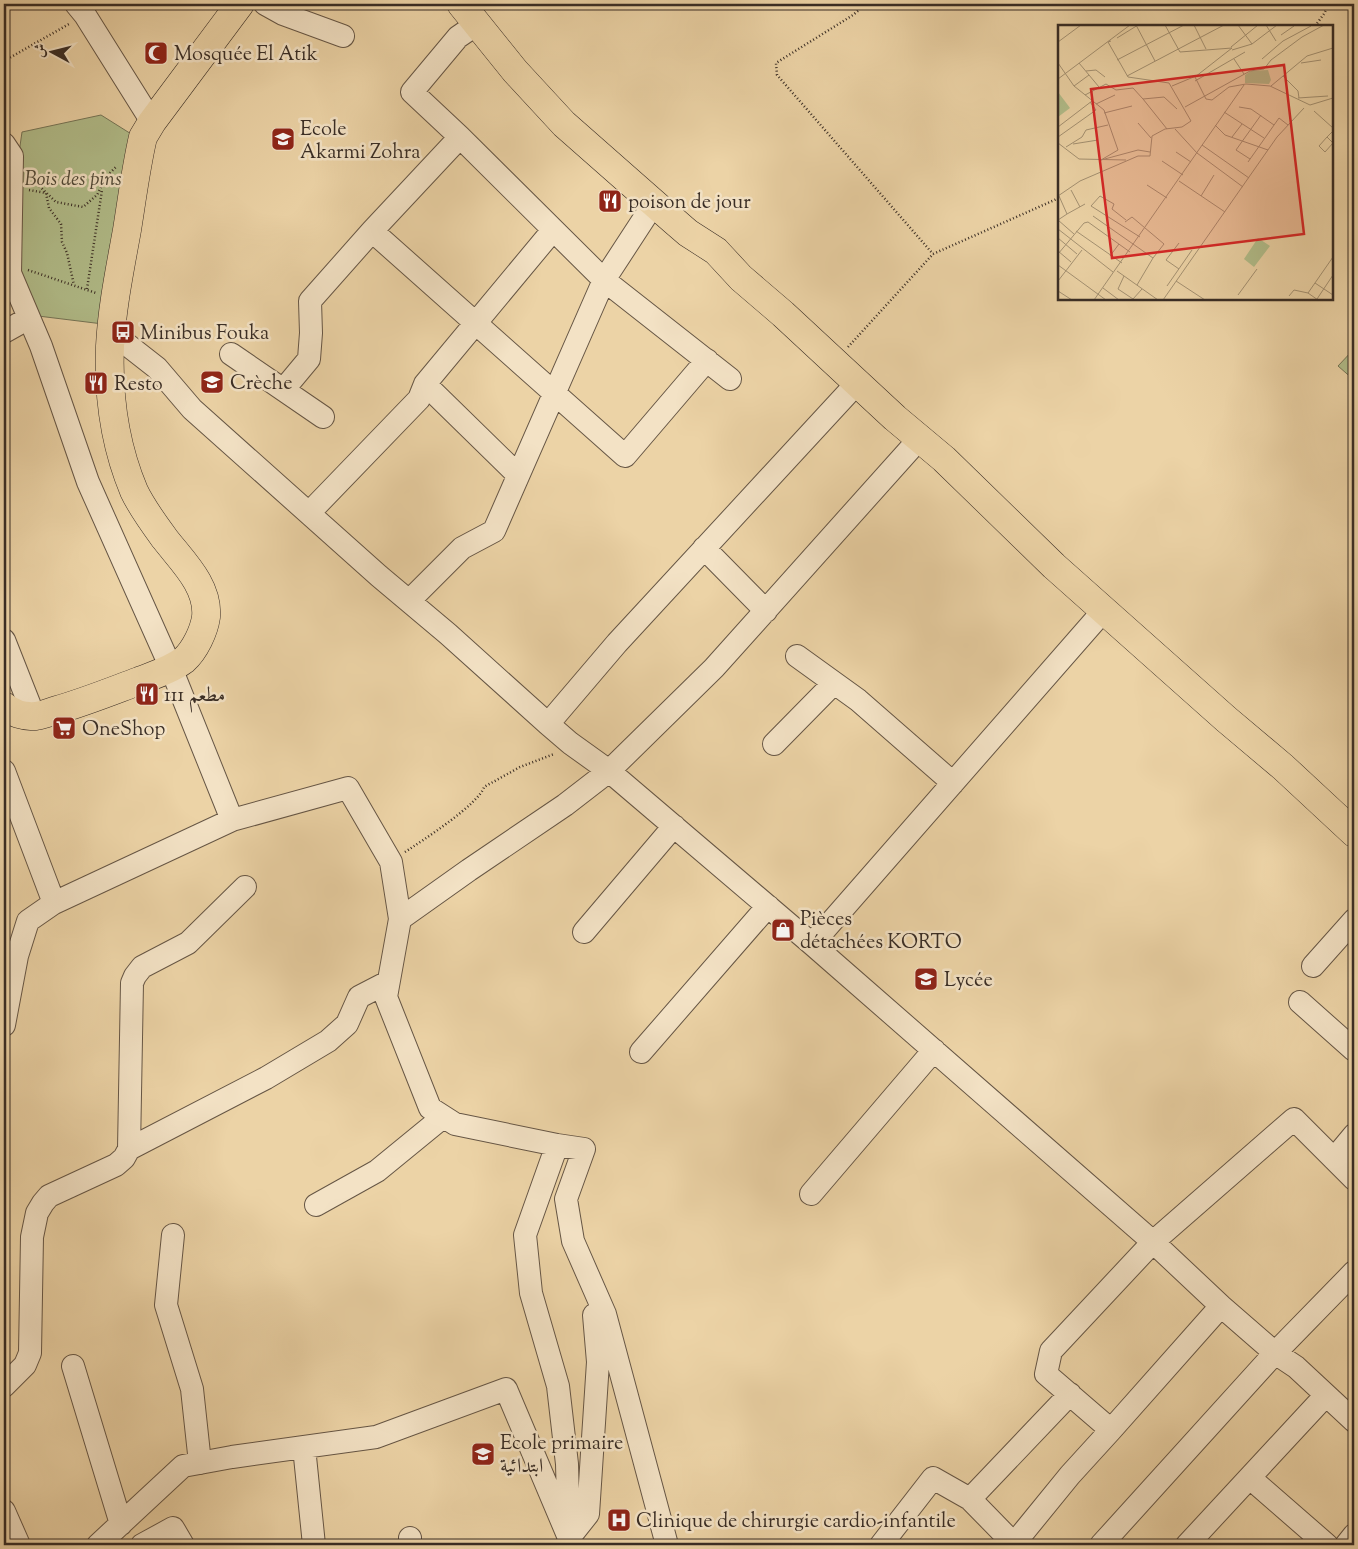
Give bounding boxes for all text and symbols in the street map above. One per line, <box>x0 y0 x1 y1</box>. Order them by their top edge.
inset map <box>1058 25 1333 300</box>
north arrow <box>28 28 78 78</box>
mosque icon: Mosquée El Atik <box>143 40 169 66</box>
place label: Mosquée El Atik <box>174 41 318 70</box>
text: ش <box>30 42 52 59</box>
place label: Ecole Akarmi Zohra <box>300 116 420 168</box>
school or university icon: Ecole Akarmi Zohra <box>270 126 296 152</box>
park label: Bois des pins <box>24 166 122 195</box>
restaurant icon: poison de jour <box>597 188 623 214</box>
place label: poison de jour <box>628 189 751 218</box>
bus stop icon: Minibus Fouka <box>110 319 136 345</box>
place label: Minibus Fouka <box>140 320 269 349</box>
school or university icon: Crèche <box>199 369 225 395</box>
restaurant icon: Resto <box>83 370 109 396</box>
place label: Crèche <box>230 370 292 399</box>
place label: Resto <box>114 371 163 400</box>
restaurant icon: مطعم 111 <box>134 681 160 707</box>
place label: مطعم 111 <box>164 682 225 713</box>
supermarket icon: OneShop <box>51 715 77 741</box>
place label: OneShop <box>82 716 165 745</box>
place label: Pièces détachées KORTO <box>800 906 962 958</box>
shop icon: Pièces détachées KORTO <box>770 917 796 943</box>
school or university icon: Lycée <box>913 966 939 992</box>
place label: Lycée <box>944 967 993 996</box>
place label: Ecole primaire ابتدائية <box>500 1430 623 1482</box>
school or university icon: Ecole primaire ابتدائية <box>470 1441 496 1467</box>
hospital icon: Clinique de chirurgie cardio-infantile <box>606 1507 632 1533</box>
place label: Clinique de chirurgie cardio-infantile <box>636 1508 956 1537</box>

